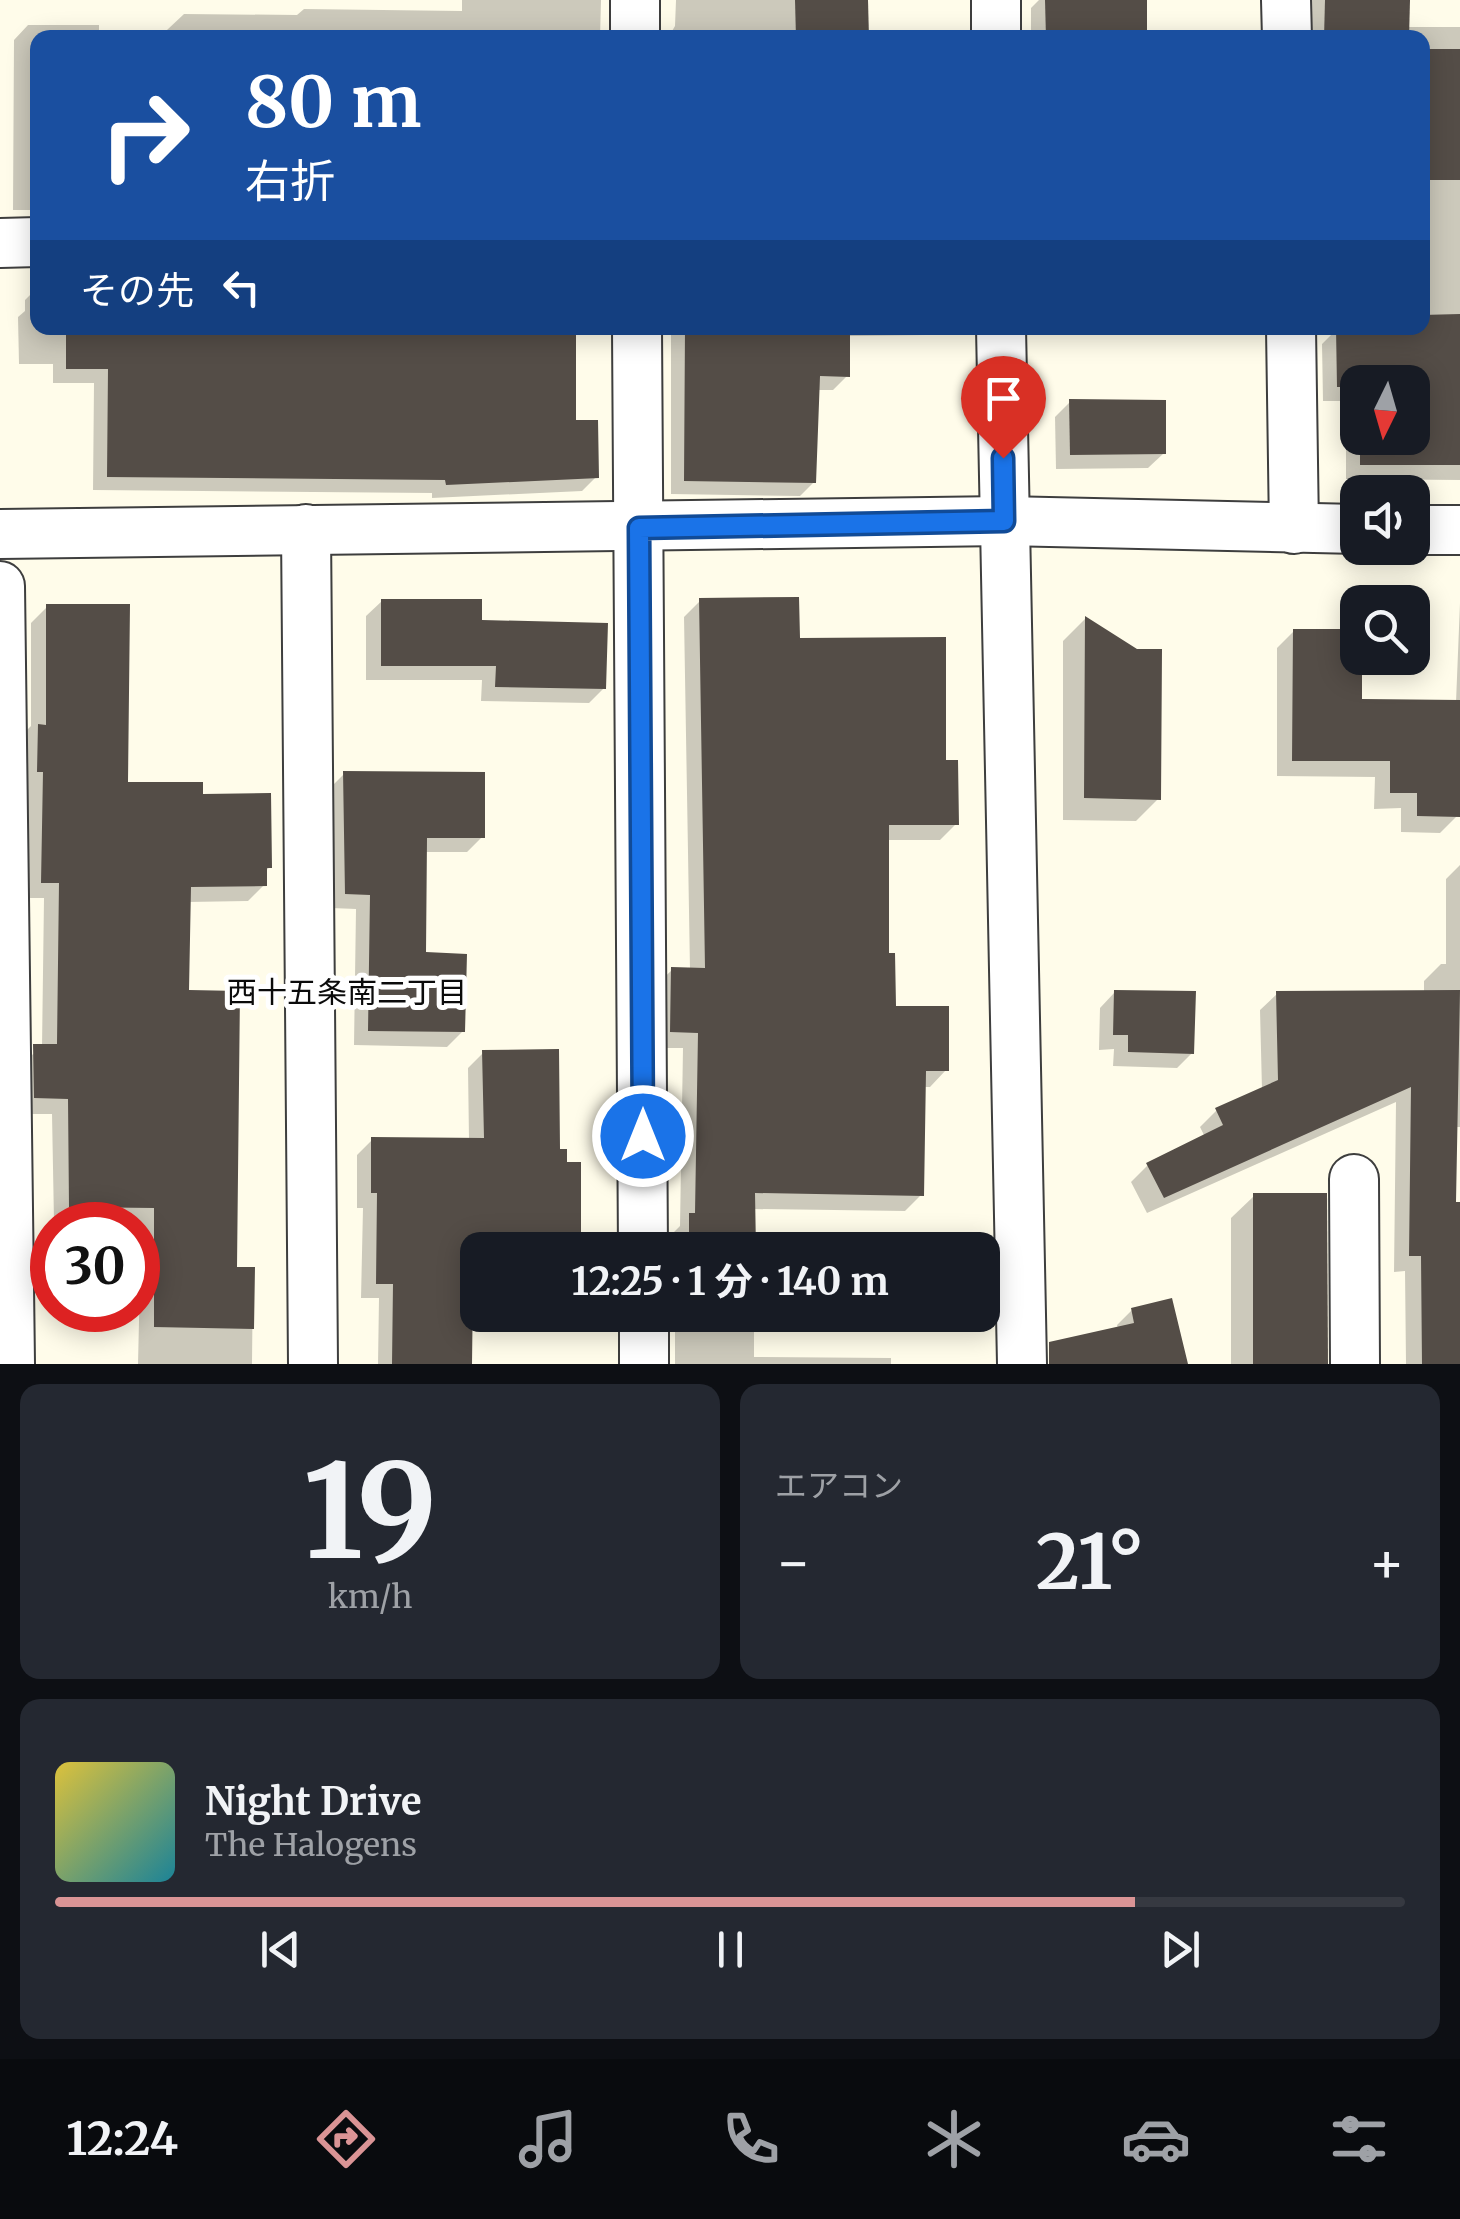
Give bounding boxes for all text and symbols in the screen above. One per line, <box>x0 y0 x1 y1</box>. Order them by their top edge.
text: 80 m <box>245 58 421 146</box>
icon: right <box>80 70 210 200</box>
text: 右折 <box>245 153 335 209</box>
icon: left <box>214 260 269 315</box>
text: その先 <box>80 267 194 314</box>
pin <box>961 356 1046 459</box>
north arrow <box>1340 365 1430 455</box>
map controls <box>1340 365 1430 675</box>
icon: arrive <box>976 371 1031 426</box>
button: sound <box>1340 475 1430 565</box>
button: search <box>1340 585 1430 675</box>
district label: 西十五条南二丁目 <box>227 973 467 1011</box>
position arrow <box>591 1084 695 1188</box>
speed limit sign: 30 <box>30 1202 160 1332</box>
text: 12:25 · 1 分 · 140 m <box>571 1258 889 1305</box>
text: 19 <box>303 1430 437 1593</box>
text: エアコン <box>775 1466 903 1506</box>
text: 21° <box>1036 1515 1144 1609</box>
text: − <box>775 1528 812 1597</box>
text: + <box>1368 1528 1405 1597</box>
text: km/h <box>328 1577 412 1617</box>
text: Night Drive <box>205 1778 422 1825</box>
text: The Halogens <box>205 1825 417 1865</box>
icon: previous <box>253 1922 308 1977</box>
icon: pause <box>703 1922 758 1977</box>
icon: next <box>1153 1922 1208 1977</box>
icon: directions <box>311 2104 381 2174</box>
icon: music <box>513 2104 583 2174</box>
icon: phone <box>716 2104 786 2174</box>
icon: climate <box>919 2104 989 2174</box>
icon: car <box>1121 2104 1191 2174</box>
icon: filters <box>1324 2104 1394 2174</box>
text: 12:24 <box>66 2111 178 2167</box>

